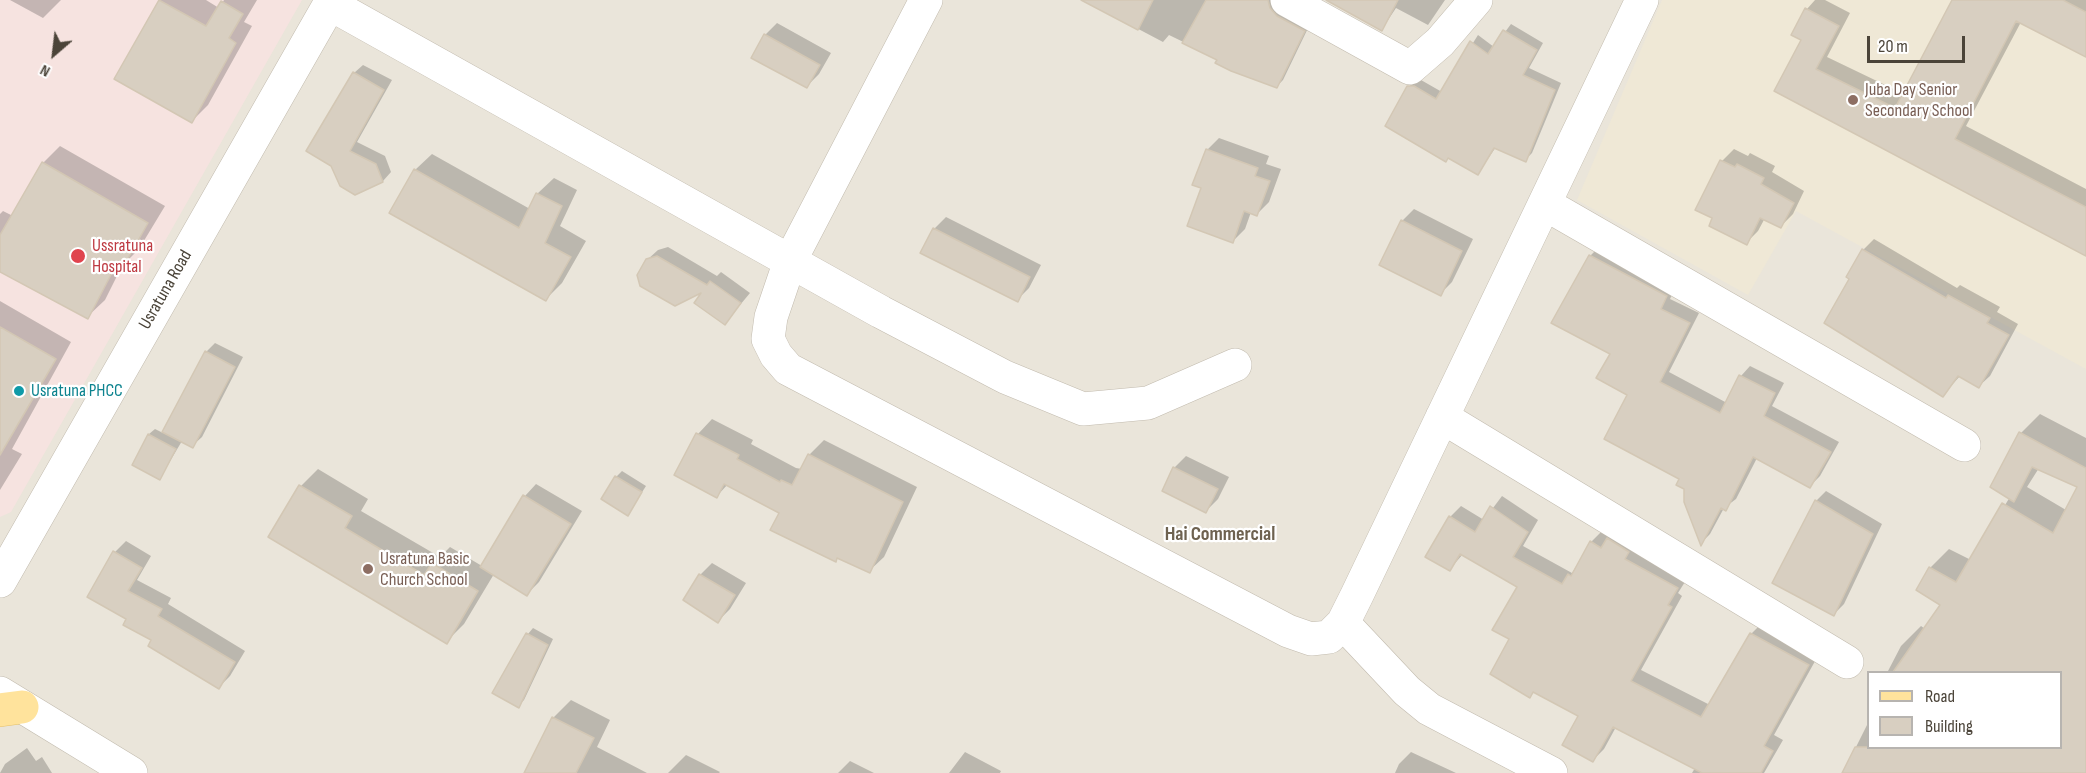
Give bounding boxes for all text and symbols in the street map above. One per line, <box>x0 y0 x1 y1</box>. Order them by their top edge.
north arrow <box>24 24 84 84</box>
scale bar <box>1870 24 1968 62</box>
text: 20 m <box>1878 36 1908 57</box>
text: N <box>37 60 54 81</box>
place label: Juba Day Senior Secondary School <box>1865 79 1973 122</box>
marker: Juba Day Senior Secondary School <box>1846 93 1860 107</box>
place label: Ussratuna Hospital <box>92 235 153 278</box>
marker: Ussratuna Hospital <box>69 247 87 265</box>
street label: Usratuna Road <box>135 247 197 333</box>
place label: Usratuna PHCC <box>31 380 123 402</box>
marker: Usratuna PHCC <box>12 384 26 398</box>
district label: Hai Commercial <box>1165 523 1275 547</box>
place label: Usratuna Basic Church School <box>380 548 470 590</box>
marker: Usratuna Basic Church School <box>361 562 375 576</box>
legend <box>1867 671 2062 749</box>
text: Road <box>1925 686 1955 707</box>
text: Building <box>1925 716 1973 737</box>

